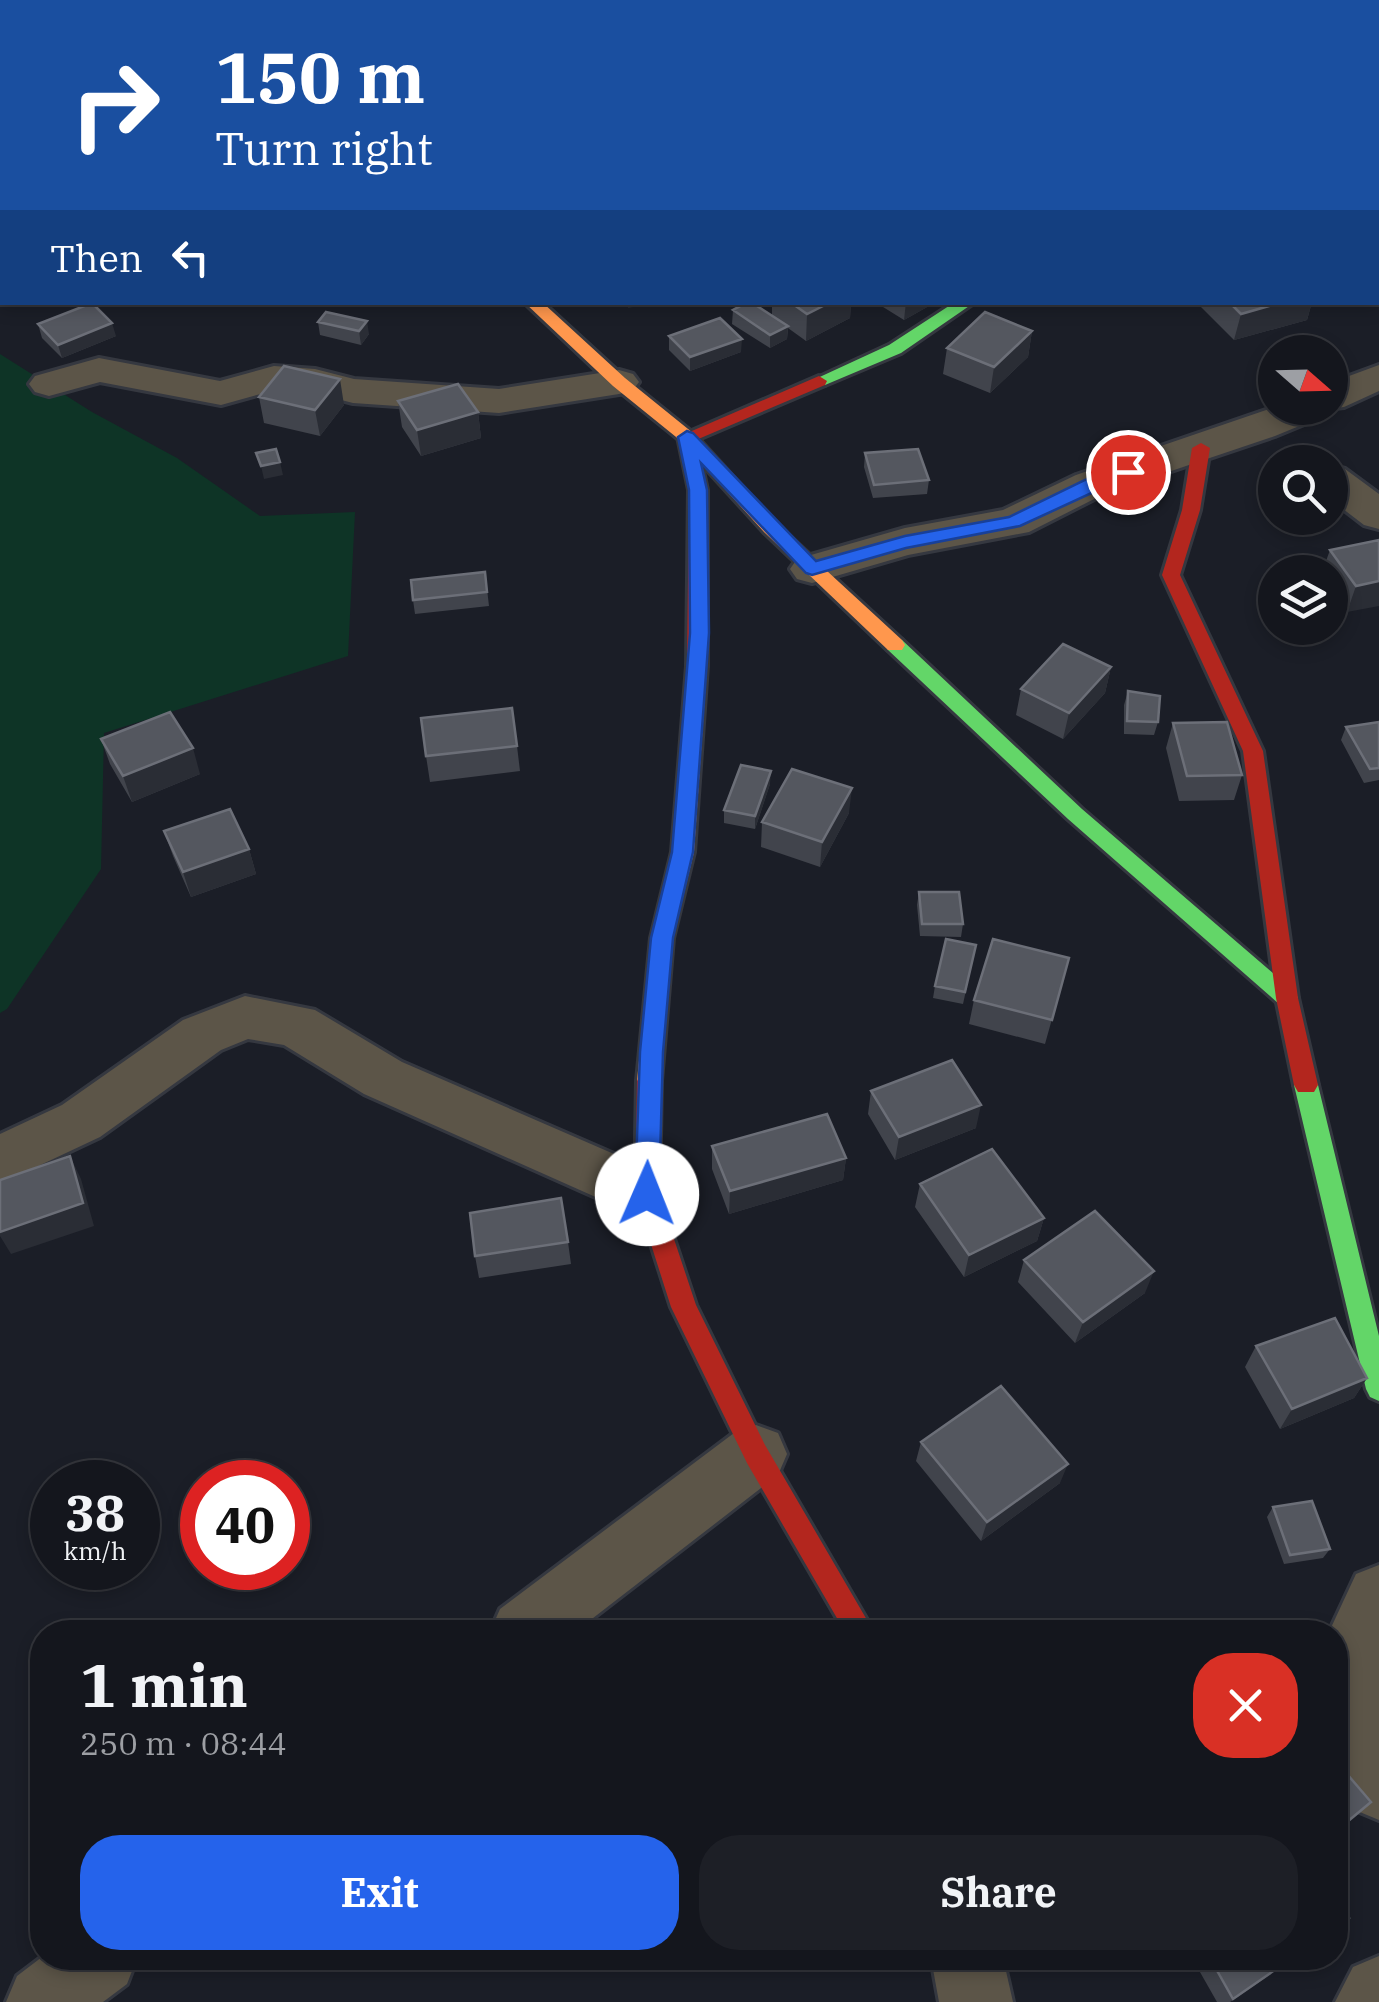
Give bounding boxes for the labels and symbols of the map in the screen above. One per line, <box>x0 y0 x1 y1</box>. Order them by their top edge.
north arrow <box>1258 335 1348 425</box>
pin <box>1086 430 1171 515</box>
position arrow <box>595 1142 699 1246</box>
speed limit sign: 40 <box>180 1460 310 1590</box>

